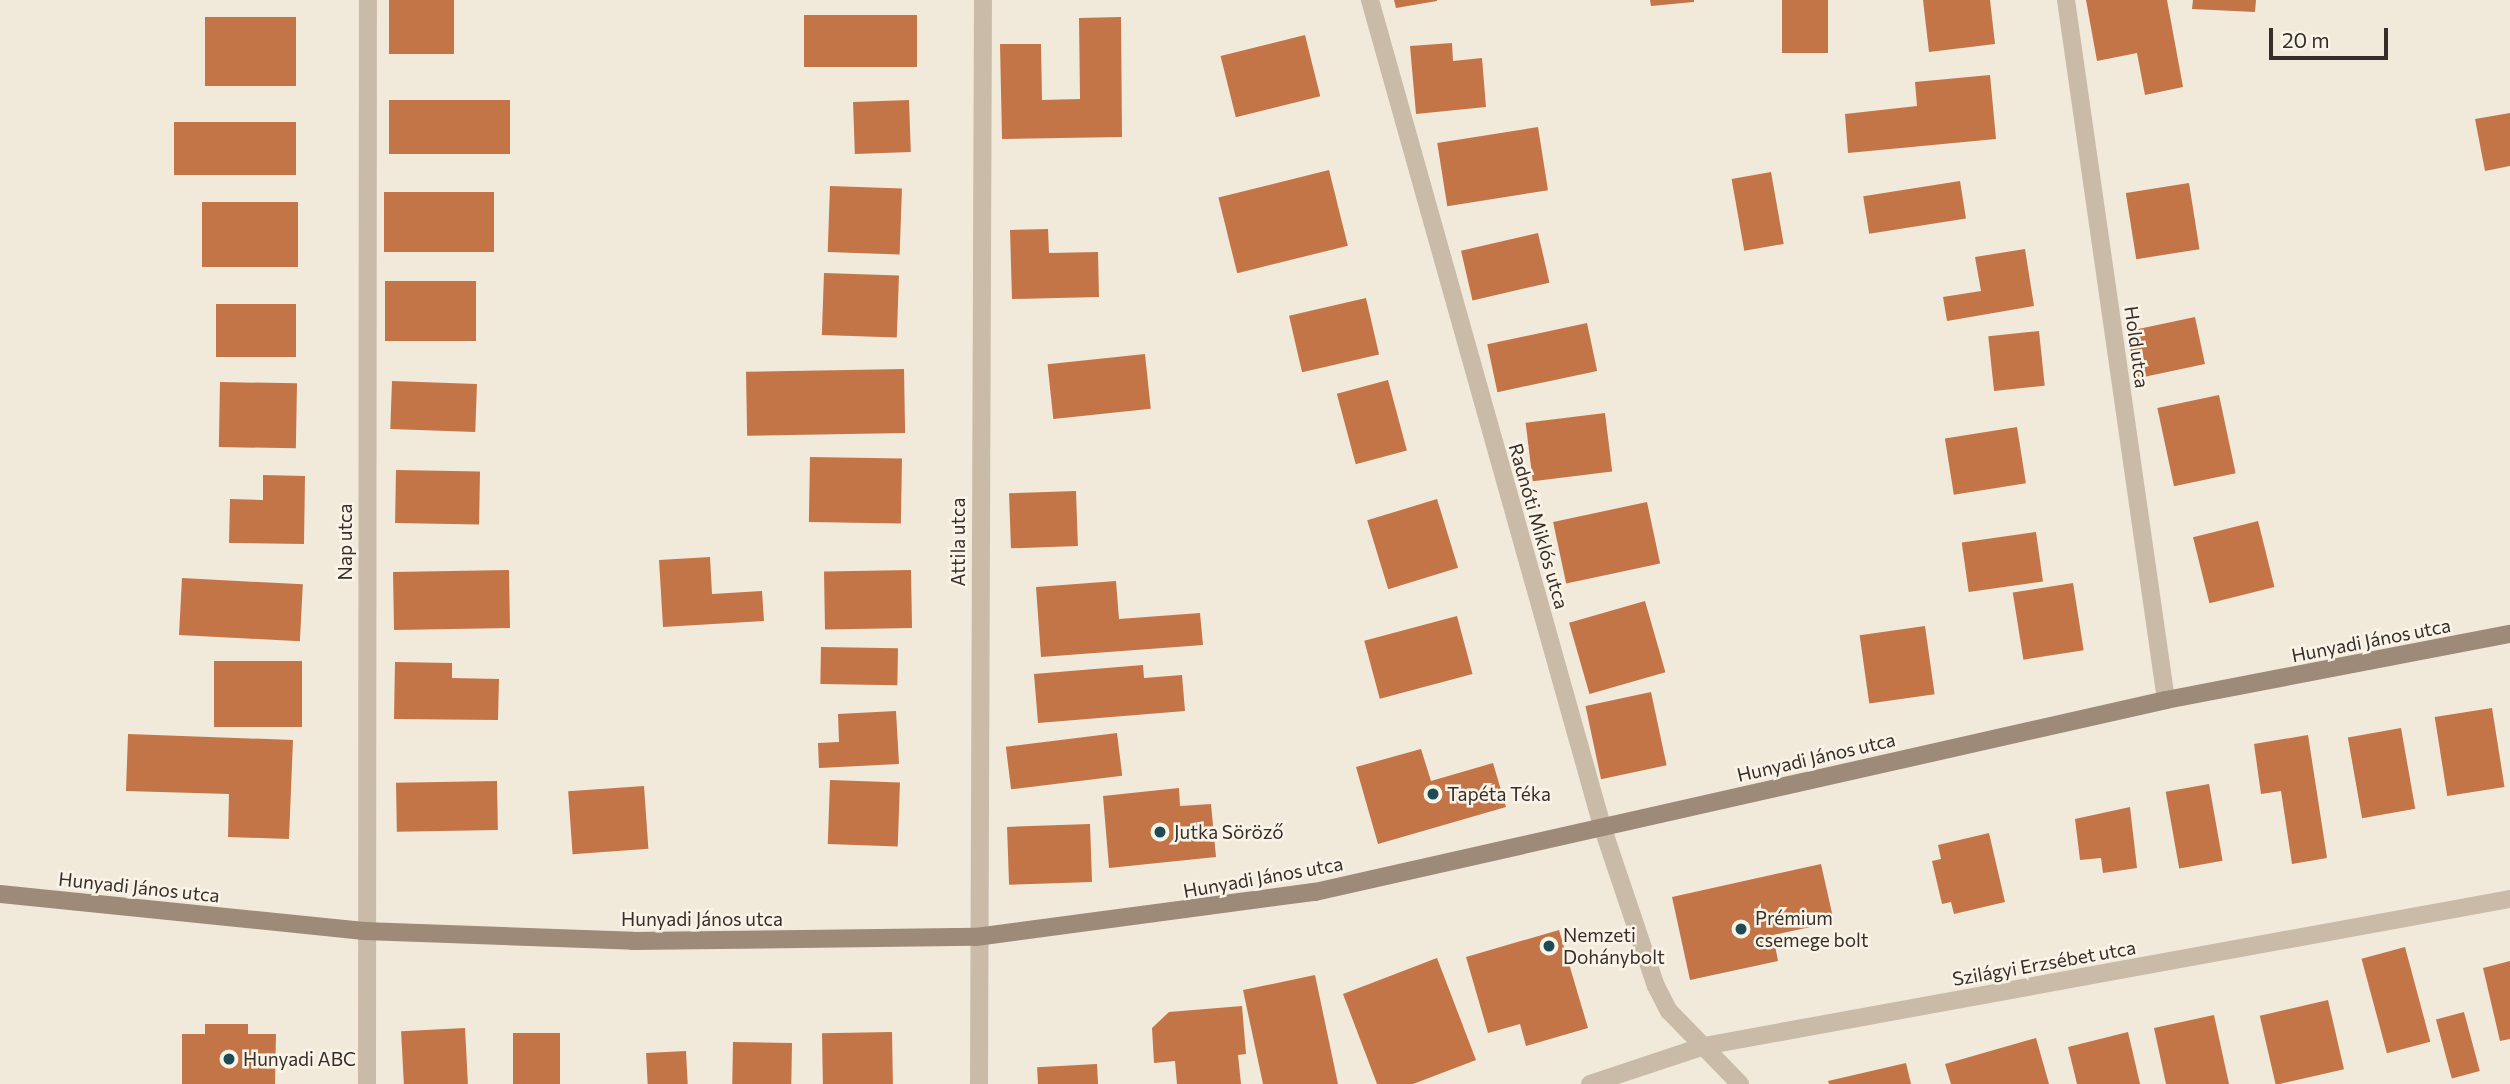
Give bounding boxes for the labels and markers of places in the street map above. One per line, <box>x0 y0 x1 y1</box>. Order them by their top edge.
place label: Tapéta Téka <box>1447 783 1551 805</box>
marker: Tapéta Téka <box>1425 786 1441 802</box>
place label: Jutka Söröző <box>1174 821 1284 843</box>
marker: Jutka Söröző <box>1152 824 1168 840</box>
place label: Prémium csemege bolt <box>1755 907 1869 951</box>
marker: Prémium csemege bolt <box>1733 921 1749 937</box>
place label: Nemzeti Dohánybolt <box>1563 924 1665 968</box>
marker: Nemzeti Dohánybolt <box>1541 938 1557 954</box>
place label: Hunyadi ABC <box>243 1048 356 1070</box>
marker: Hunyadi ABC <box>221 1051 237 1067</box>

